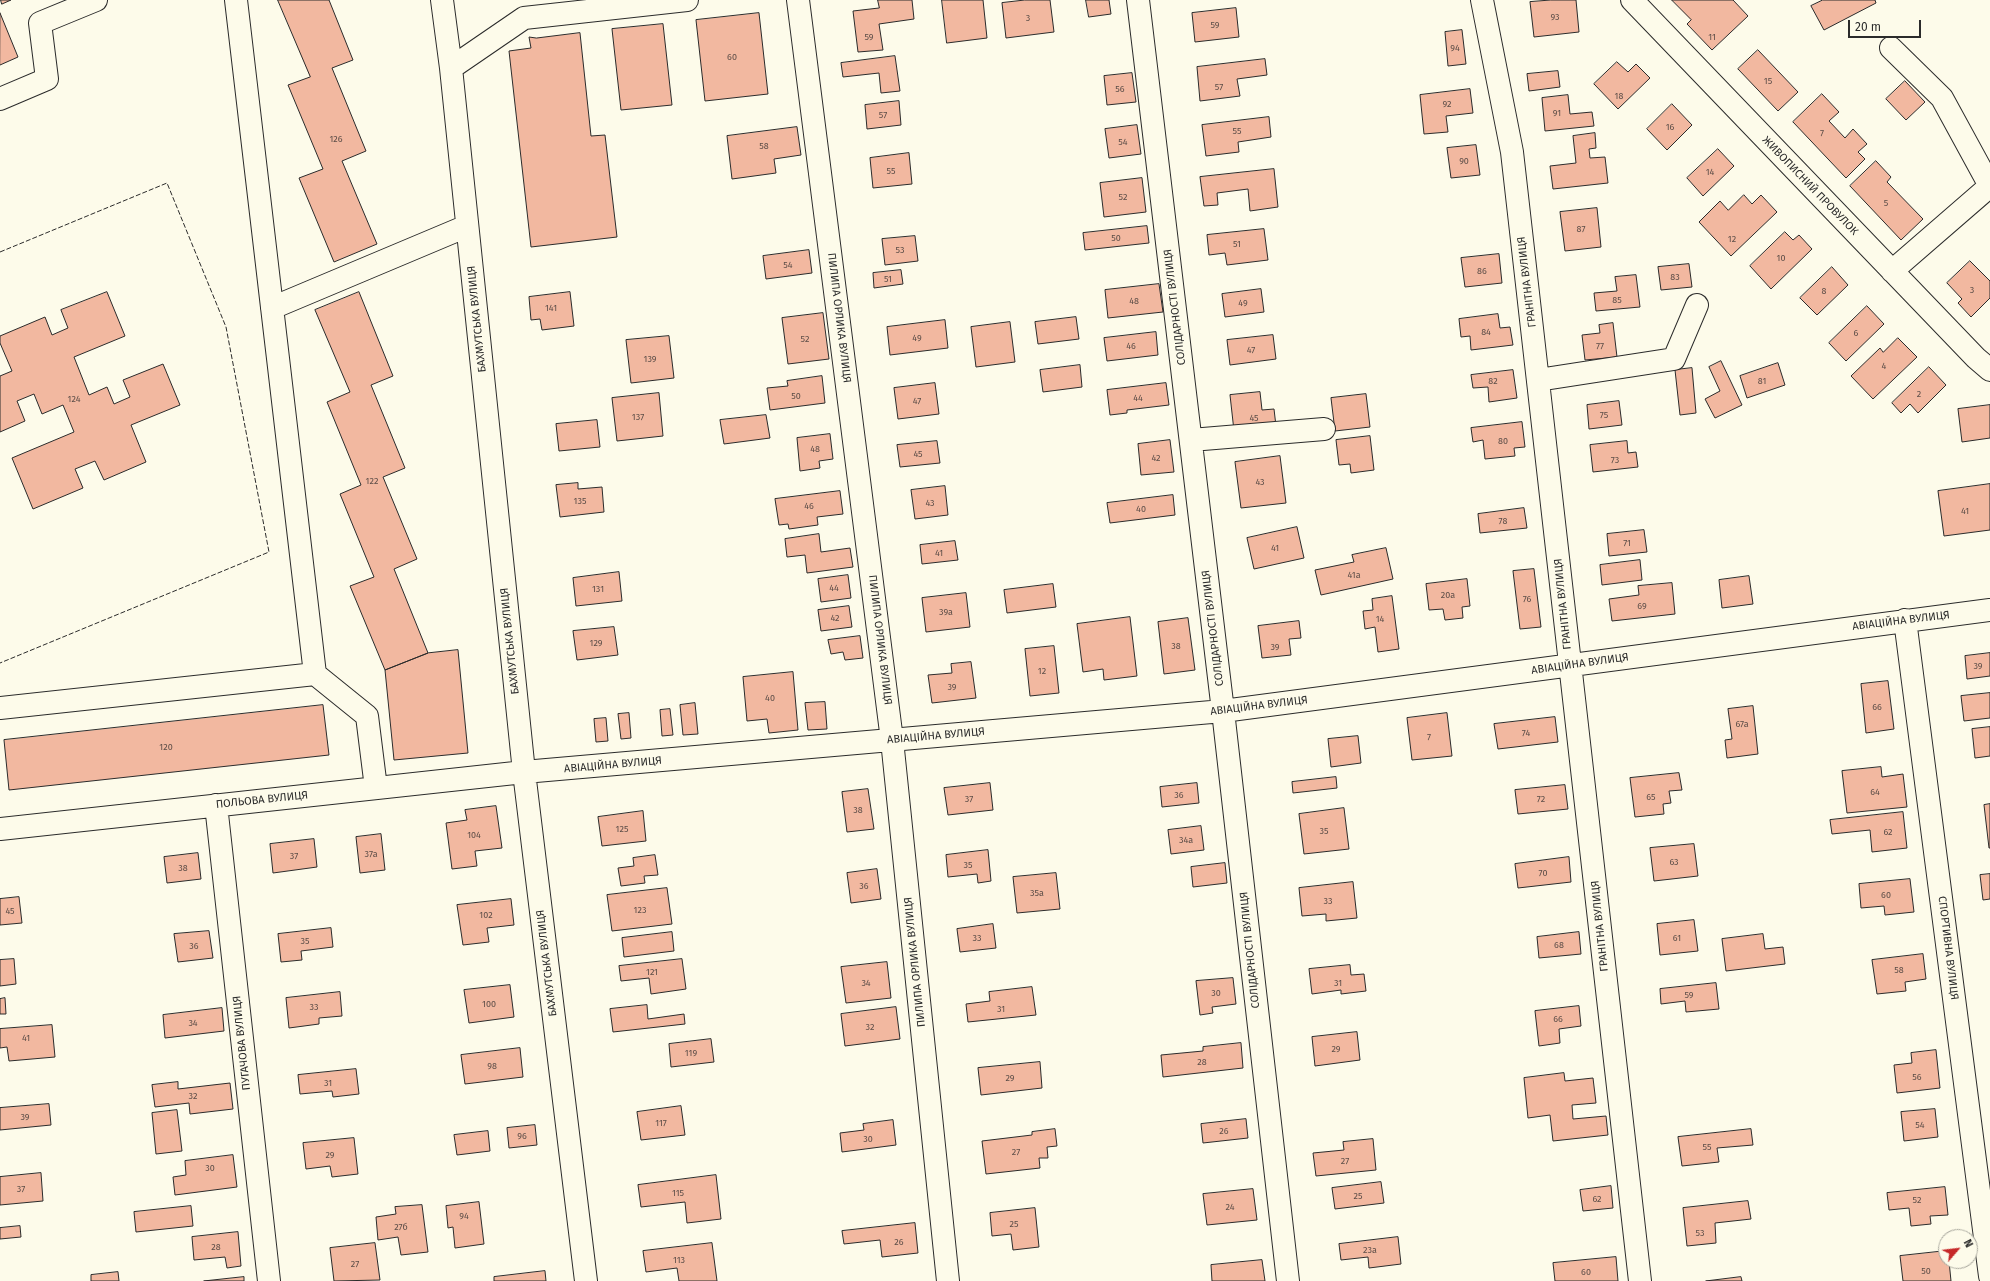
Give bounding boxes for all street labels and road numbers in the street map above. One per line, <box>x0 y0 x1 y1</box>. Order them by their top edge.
street label: ЖИВОПИСНИЙ ПРОВУЛОК <box>1759 134 1861 238</box>
street label: ГРАНІТНА ВУЛИЦЯ <box>1515 236 1539 328</box>
street label: СОЛІДАРНОСТІ ВУЛИЦЯ <box>1161 248 1189 366</box>
street label: ПИЛИПА ОРЛИКА ВУЛИЦЯ <box>824 252 854 384</box>
street label: БАХМУТСЬКА ВУЛИЦЯ <box>465 265 489 373</box>
street label: ГРАНІТНА ВУЛИЦЯ <box>1552 558 1574 650</box>
street label: СОЛІДАРНОСТІ ВУЛИЦЯ <box>1199 569 1227 687</box>
street label: ПИЛИПА ОРЛИКА ВУЛИЦЯ <box>865 574 895 706</box>
street label: БАХМУТСЬКА ВУЛИЦЯ <box>498 587 522 695</box>
street label: АВІАЦІЙНА ВУЛИЦЯ <box>1851 608 1951 634</box>
street label: АВІАЦІЙНА ВУЛИЦЯ <box>1530 651 1630 677</box>
street label: АВІАЦІЙНА ВУЛИЦЯ <box>1209 693 1309 719</box>
street label: АВІАЦІЙНА ВУЛИЦЯ <box>887 725 985 747</box>
street label: АВІАЦІЙНА ВУЛИЦЯ <box>564 754 662 776</box>
street label: ПОЛЬОВА ВУЛИЦЯ <box>215 789 309 811</box>
street label: ГРАНІТНА ВУЛИЦЯ <box>1589 880 1611 972</box>
street label: СОЛІДАРНОСТІ ВУЛИЦЯ <box>1237 891 1263 1009</box>
street label: СПОРТИВНА ВУЛИЦЯ <box>1935 895 1961 1001</box>
street label: ПИЛИПА ОРЛИКА ВУЛИЦЯ <box>902 896 928 1028</box>
street label: БАХМУТСЬКА ВУЛИЦЯ <box>534 909 560 1017</box>
street label: ПУГАЧОВА ВУЛИЦЯ <box>230 995 254 1091</box>

